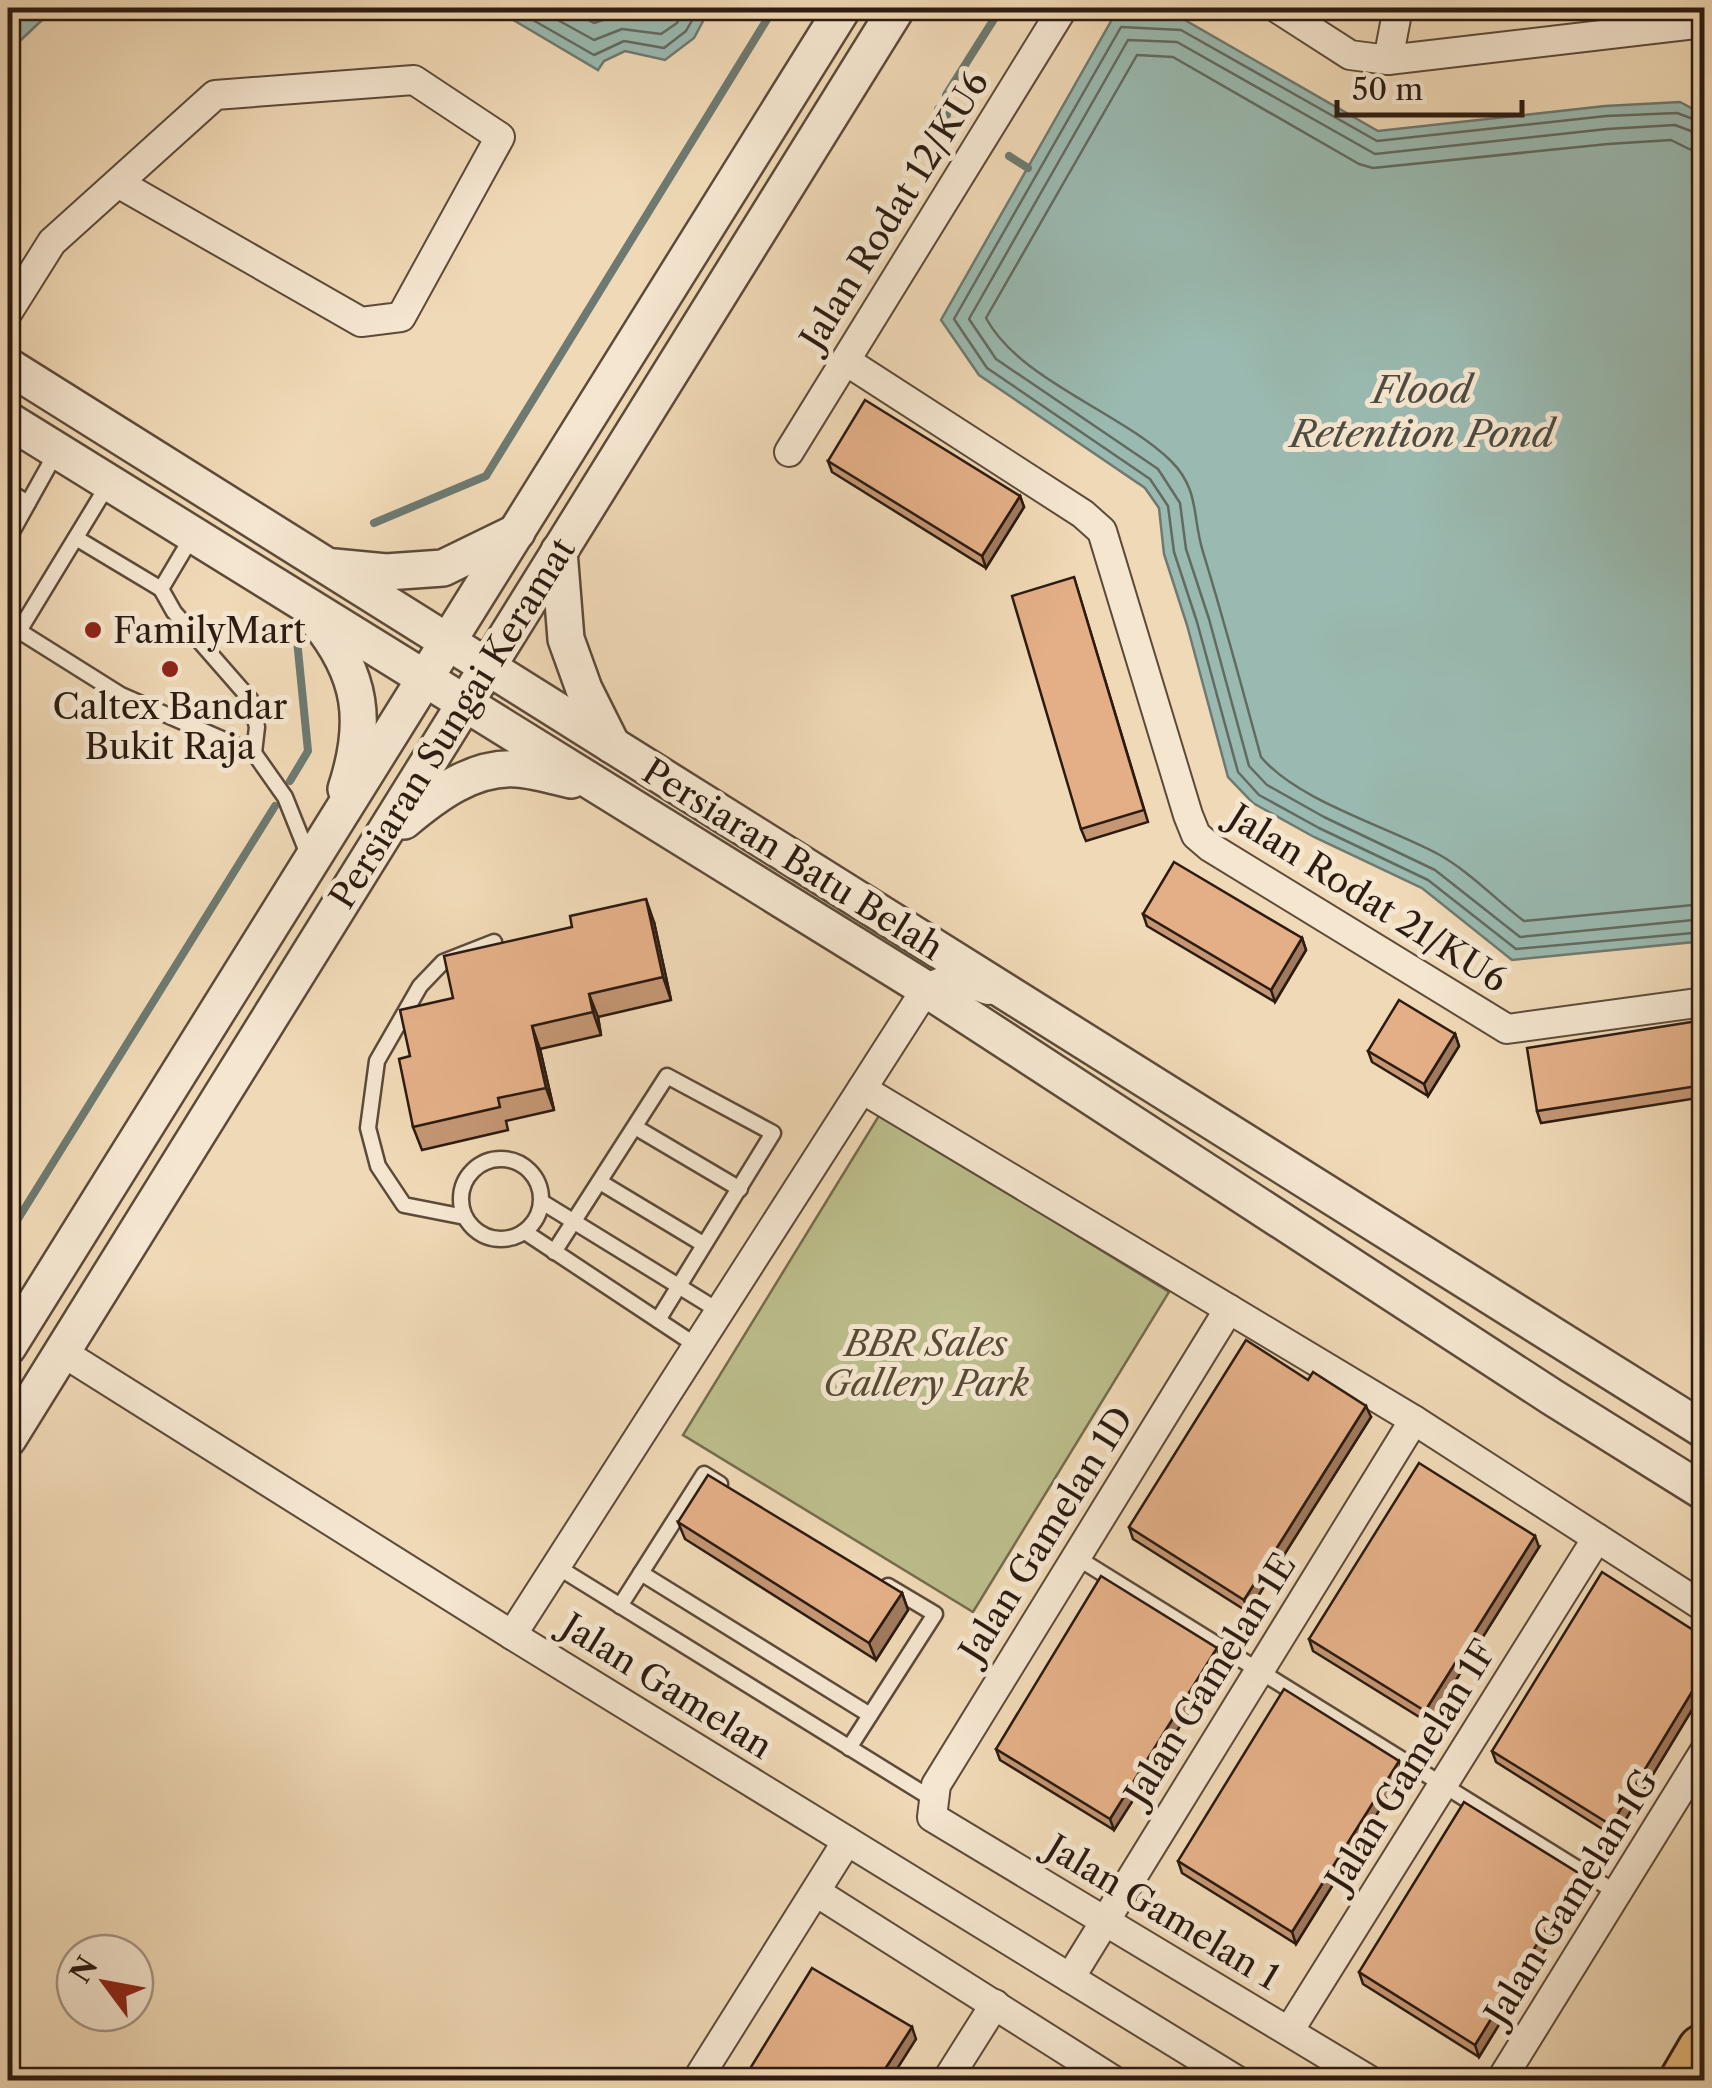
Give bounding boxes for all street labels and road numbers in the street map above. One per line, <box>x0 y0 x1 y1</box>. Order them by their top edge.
street label: Jalan Rodat 12/KU6 <box>788 63 997 362</box>
street label: Persiaran Sungai Keramat <box>320 529 584 916</box>
street label: Persiaran Batu Belah <box>635 749 951 969</box>
street label: Jalan Rodat 21/KU6 <box>1216 792 1515 1001</box>
street label: Jalan Gamelan 1D <box>948 1399 1142 1674</box>
street label: Jalan Gamelan 1E <box>1113 1545 1305 1817</box>
street label: Jalan Gamelan <box>550 1602 780 1768</box>
street label: Jalan Gamelan 1F <box>1314 1632 1505 1902</box>
street label: Jalan Gamelan 1G <box>1473 1762 1667 2036</box>
street label: Jalan Gamelan 1 <box>1034 1823 1288 1999</box>

